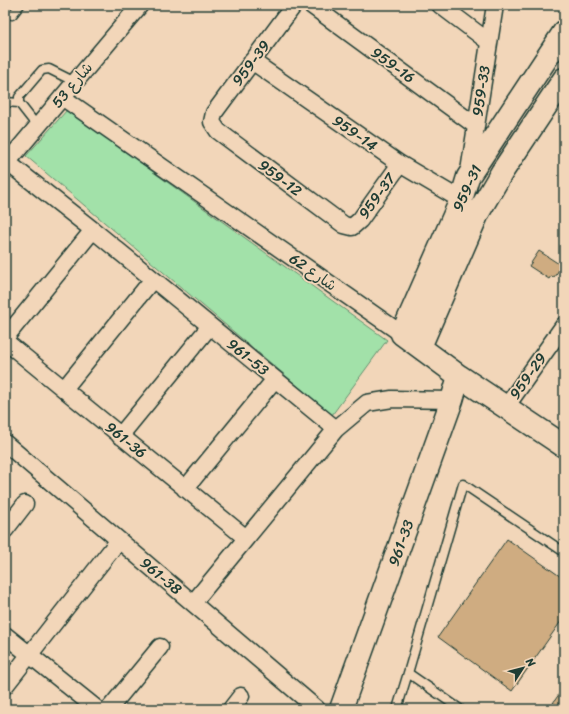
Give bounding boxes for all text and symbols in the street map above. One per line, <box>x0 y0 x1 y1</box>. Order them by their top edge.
street label: 959-39 <box>225 34 277 92</box>
street label: 959-16 <box>365 40 421 90</box>
street label: شارع 53 <box>45 56 99 114</box>
street label: 959-33 <box>464 64 498 118</box>
street label: 959-14 <box>327 108 383 158</box>
street label: 959-12 <box>252 153 308 204</box>
street label: 959-31 <box>445 160 489 216</box>
street label: 959-37 <box>351 166 403 224</box>
street label: شارع 62 <box>284 246 342 298</box>
street label: 961-53 <box>221 332 275 382</box>
street label: 959-29 <box>502 347 554 405</box>
street label: 961-36 <box>99 415 153 465</box>
street label: 961-33 <box>381 516 421 570</box>
street label: 961-38 <box>134 550 188 602</box>
north arrow <box>503 648 543 688</box>
text: N <box>520 653 541 671</box>

